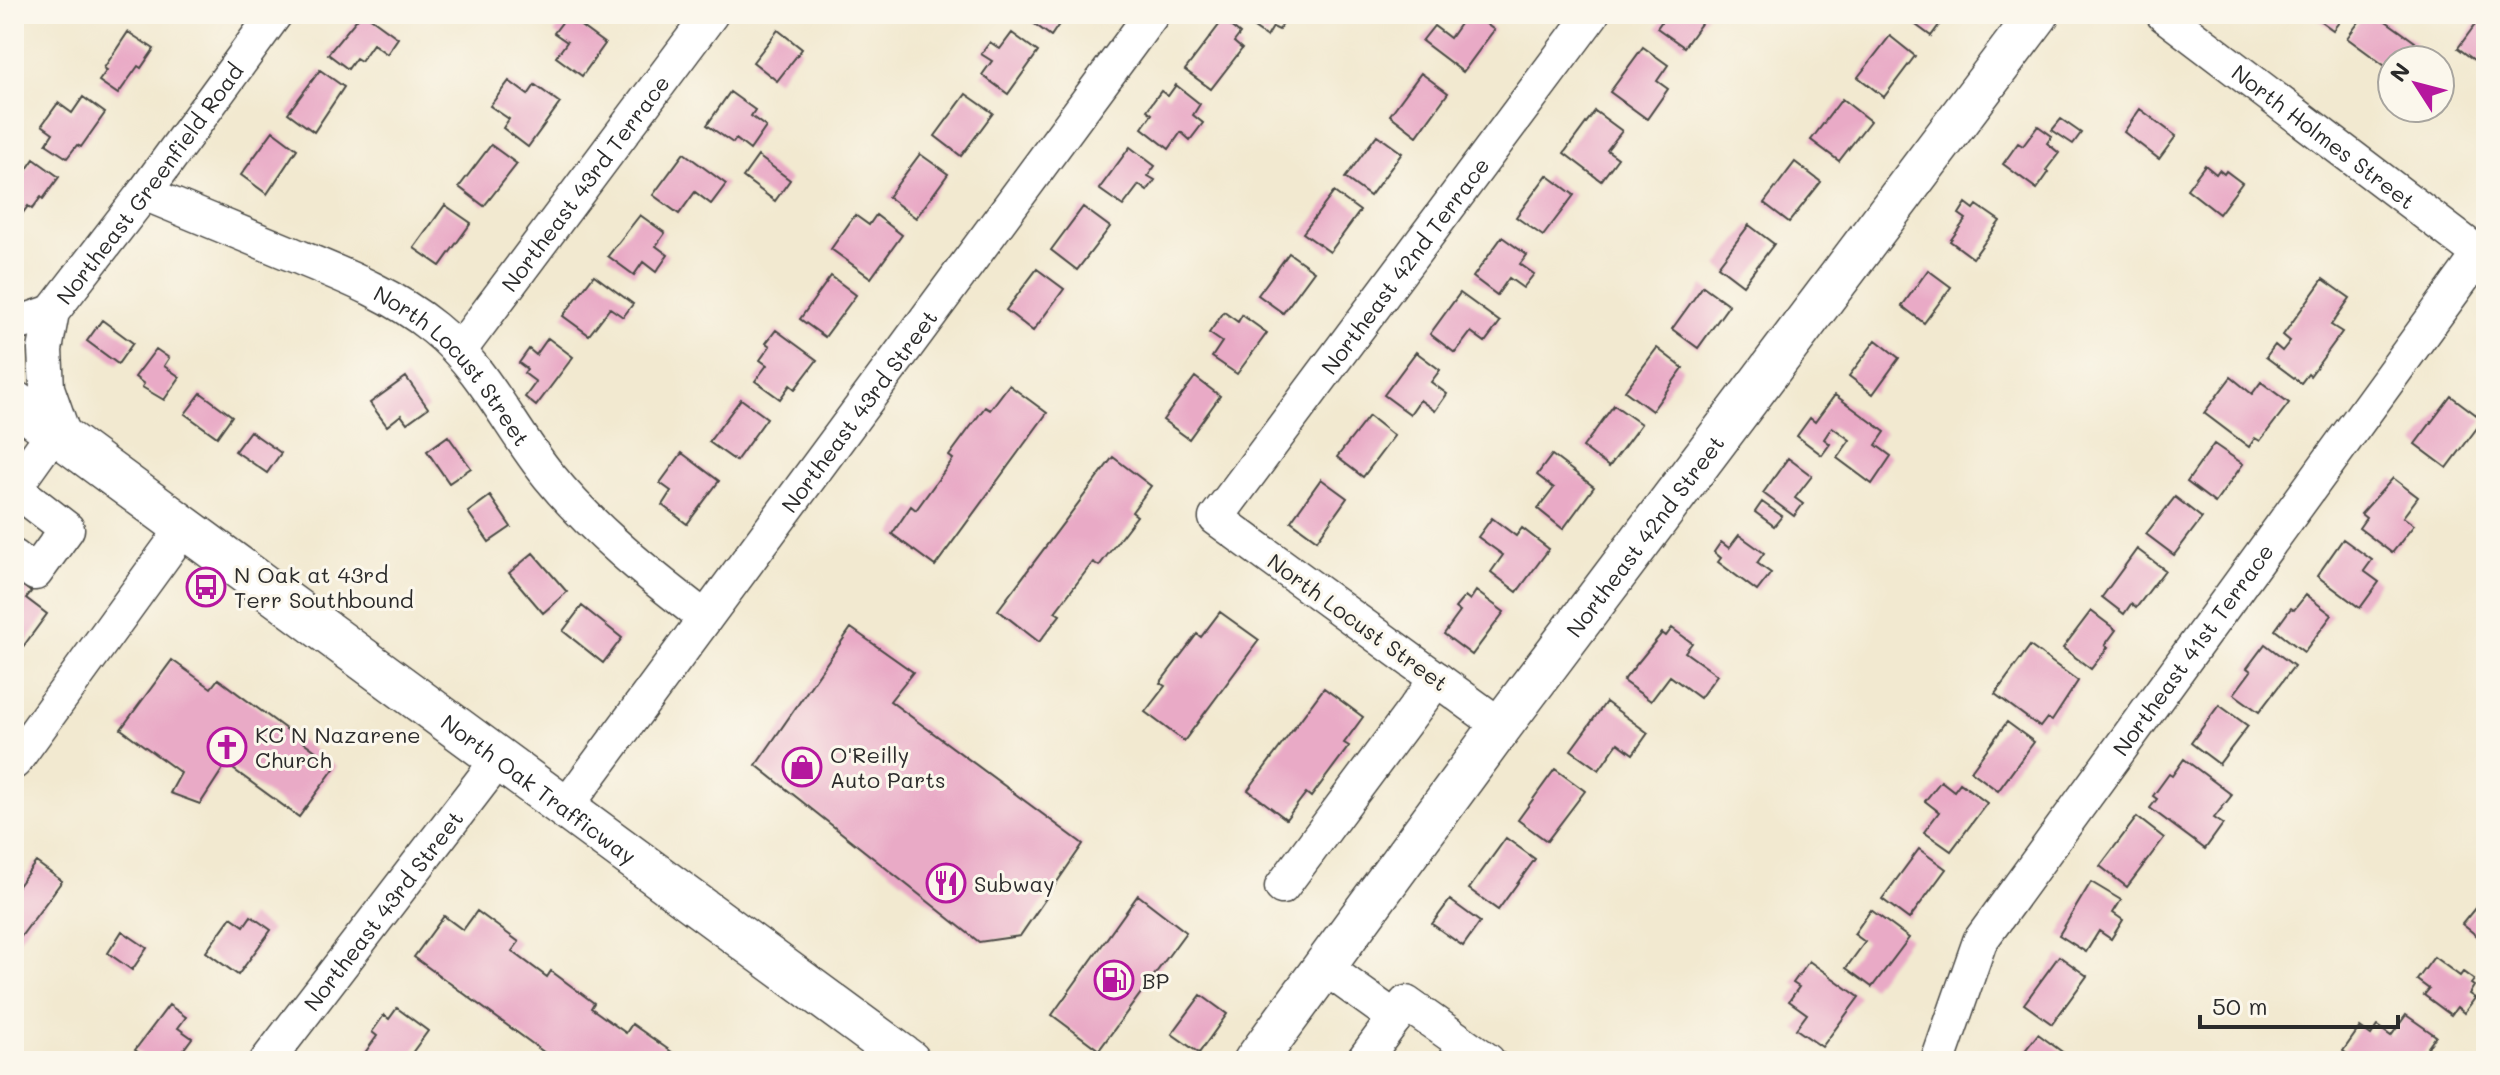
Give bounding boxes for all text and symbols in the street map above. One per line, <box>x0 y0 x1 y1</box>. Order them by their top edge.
north arrow <box>2376 44 2456 124</box>
street label: Northeast Greenfield Road <box>49 57 249 310</box>
street label: North Holmes Street <box>2227 58 2421 214</box>
street label: Northeast 43rd Terrace <box>494 69 675 297</box>
street label: Northeast 42nd Terrace <box>1314 151 1495 380</box>
street label: North Locust Street <box>369 278 537 451</box>
street label: Northeast 43rd Street <box>774 304 943 518</box>
street label: Northeast 42nd Street <box>1559 429 1730 642</box>
street label: Northeast 41st Terrace <box>2105 537 2279 761</box>
street label: North Locust Street <box>1262 547 1454 697</box>
place label: N Oak at 43rd Terr Southbound <box>234 560 414 614</box>
bus stop icon: N Oak at 43rd Terr Southbound <box>185 566 227 608</box>
street label: North Oak Trafficway <box>436 707 642 870</box>
place label: KC N Nazarene Church <box>255 720 421 774</box>
church icon: KC N Nazarene Church <box>206 726 248 768</box>
place label: O'Reilly Auto Parts <box>830 740 946 794</box>
shop icon: O'Reilly Auto Parts <box>781 746 823 788</box>
street label: Northeast 43rd Street <box>297 804 469 1016</box>
restaurant icon: Subway <box>925 862 967 904</box>
place label: Subway <box>974 869 1055 898</box>
fuel station icon: BP <box>1093 959 1135 1001</box>
place label: BP <box>1142 966 1169 995</box>
scale bar <box>2200 979 2398 1029</box>
text: 50 m <box>2212 990 2268 1021</box>

